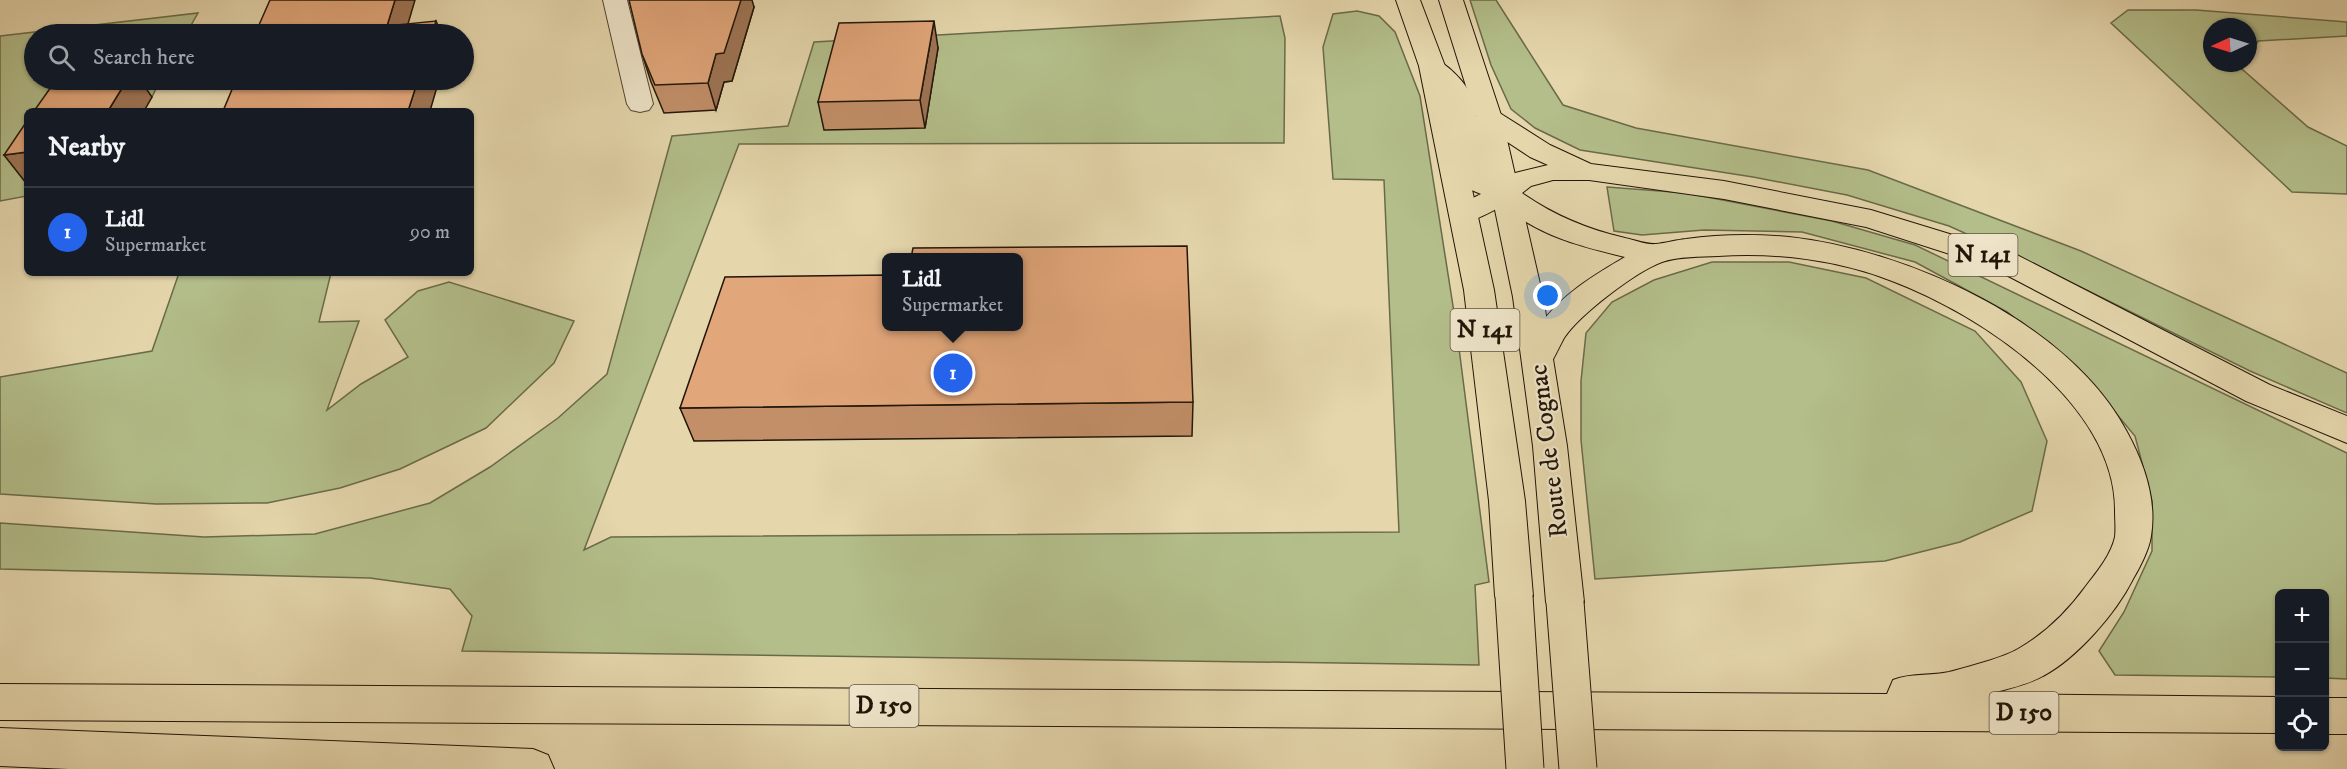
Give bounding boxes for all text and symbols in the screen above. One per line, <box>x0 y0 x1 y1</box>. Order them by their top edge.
north arrow <box>2203 18 2257 72</box>
search box <box>24 24 474 90</box>
icon: search <box>45 41 78 74</box>
text: Search here <box>93 44 195 71</box>
text: Nearby <box>48 131 125 164</box>
text: Lidl <box>105 206 144 233</box>
text: 1 <box>64 220 71 245</box>
text: 90 m <box>410 220 450 245</box>
text: Supermarket <box>105 233 206 258</box>
road number: N 141 <box>1948 234 2018 276</box>
popup <box>882 253 1023 331</box>
text: Lidl <box>902 266 941 293</box>
your location <box>1533 281 1562 310</box>
text: Supermarket <box>902 293 1003 318</box>
road number: N 141 <box>1450 309 1520 351</box>
pin: 1 <box>934 350 972 395</box>
street label: Route de Cognac <box>1522 362 1576 540</box>
map controls <box>2275 589 2329 751</box>
button: + <box>2275 589 2329 643</box>
button: − <box>2275 643 2329 697</box>
road number: D 150 <box>850 685 918 727</box>
road number: D 150 <box>1990 692 2058 734</box>
button: locate <box>2275 697 2329 751</box>

